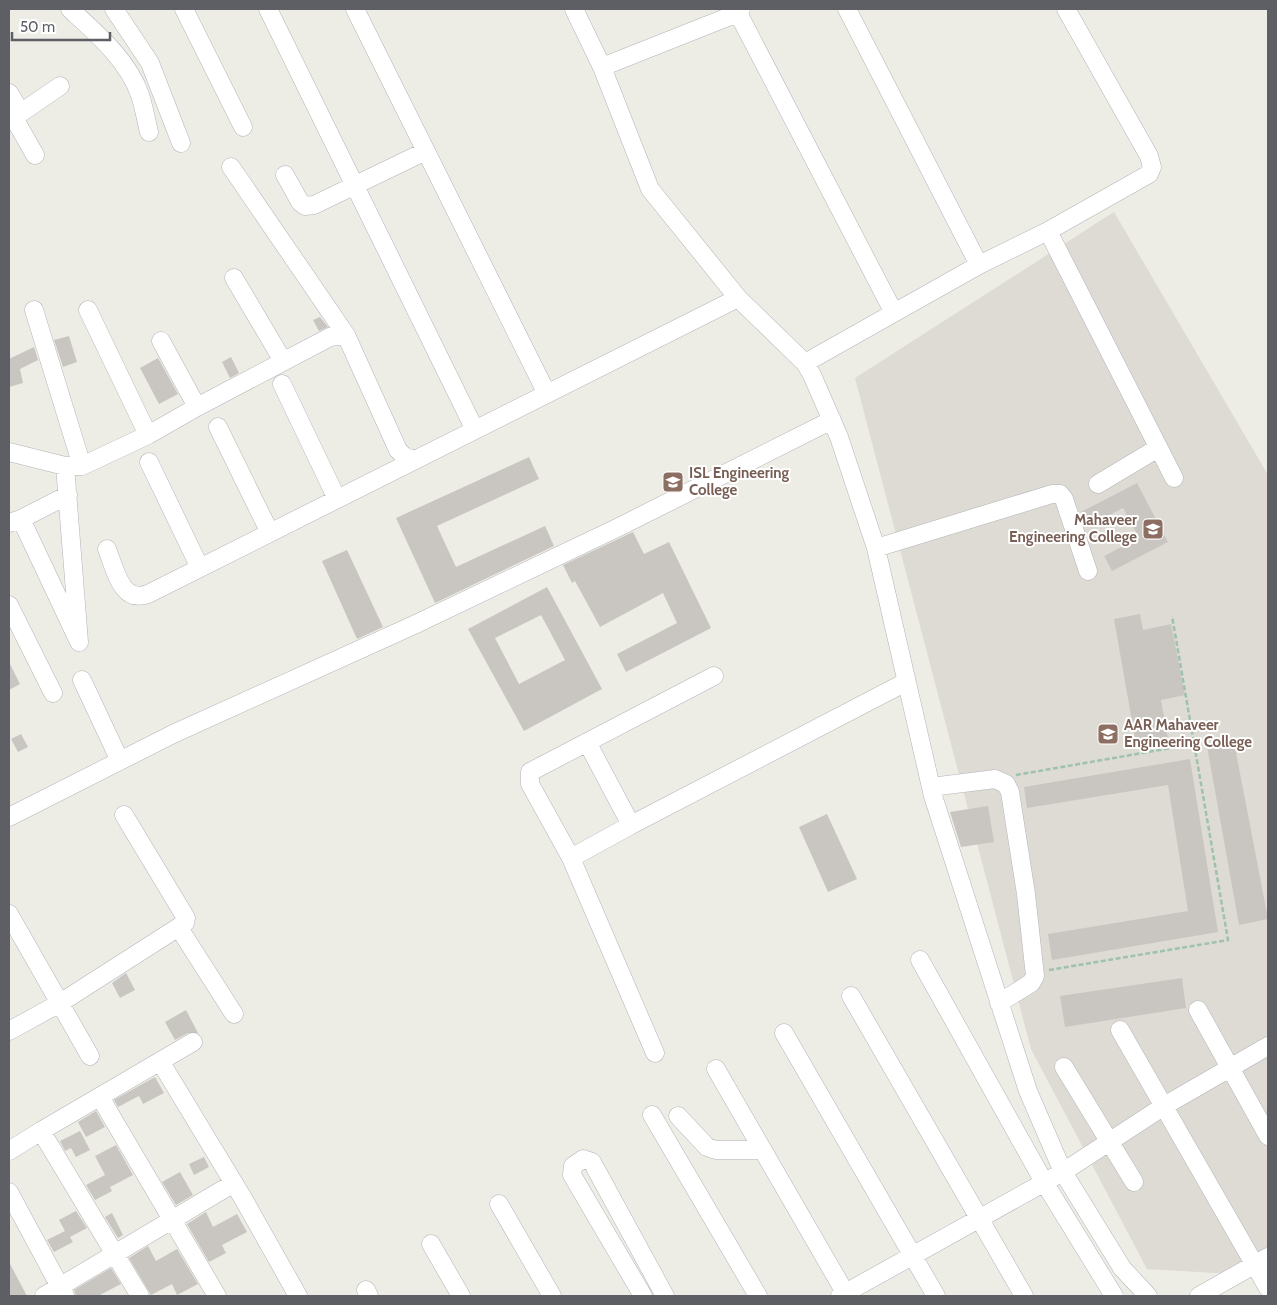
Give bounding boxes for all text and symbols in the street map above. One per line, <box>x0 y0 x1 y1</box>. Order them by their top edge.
scale bar <box>12 10 110 42</box>
text: 50 m <box>20 18 55 36</box>
place label: ISL Engineering College <box>689 464 790 499</box>
school or university icon: ISL Engineering College <box>661 470 685 494</box>
place label: Mahaveer Engineering College <box>1009 511 1137 546</box>
school or university icon: Mahaveer Engineering College <box>1141 517 1165 541</box>
place label: AAR Mahaveer Engineering College <box>1124 716 1252 751</box>
school or university icon: AAR Mahaveer Engineering College <box>1096 722 1120 746</box>

